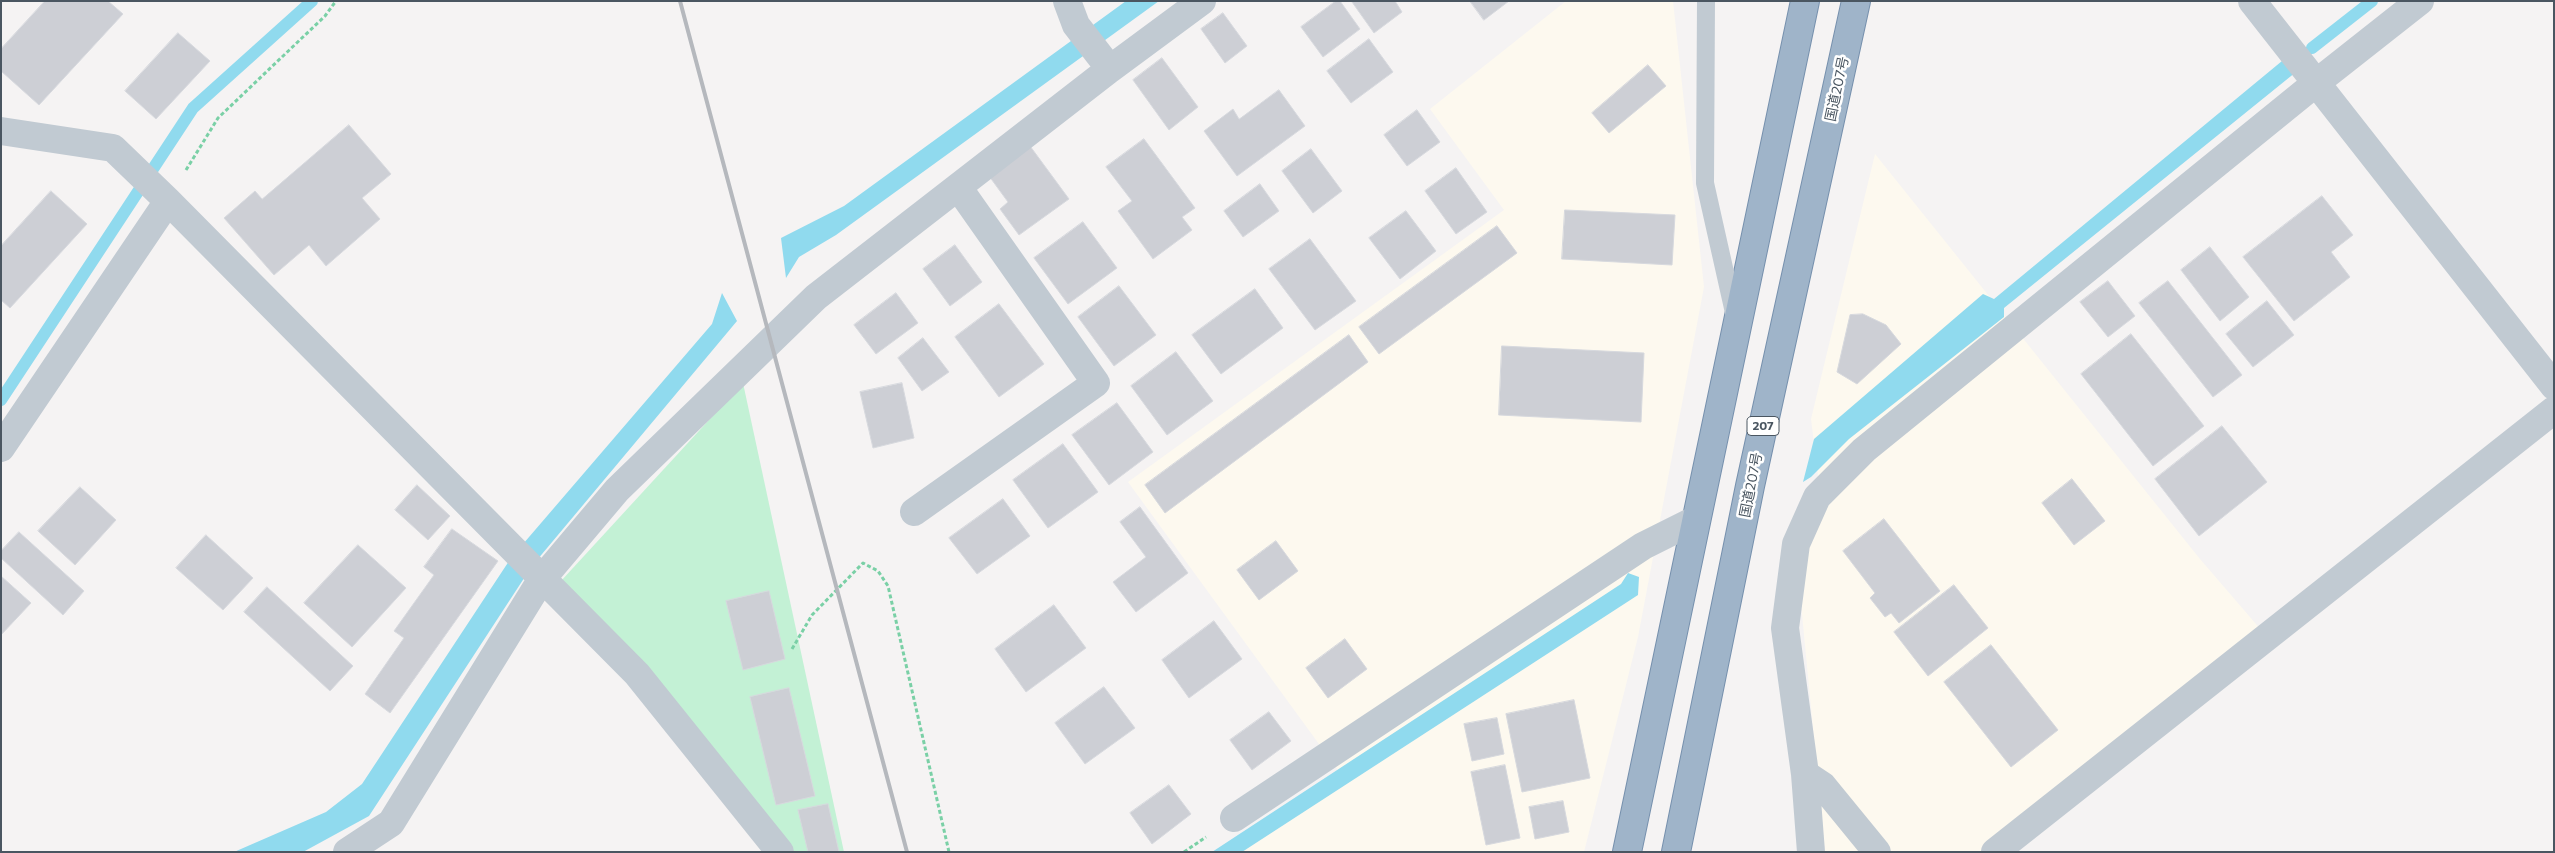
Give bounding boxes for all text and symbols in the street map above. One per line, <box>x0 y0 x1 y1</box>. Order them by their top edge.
street label: 国道207号 <box>1822 55 1852 123</box>
road number: 207 <box>1747 416 1779 436</box>
street label: 国道207号 <box>1736 451 1766 519</box>

